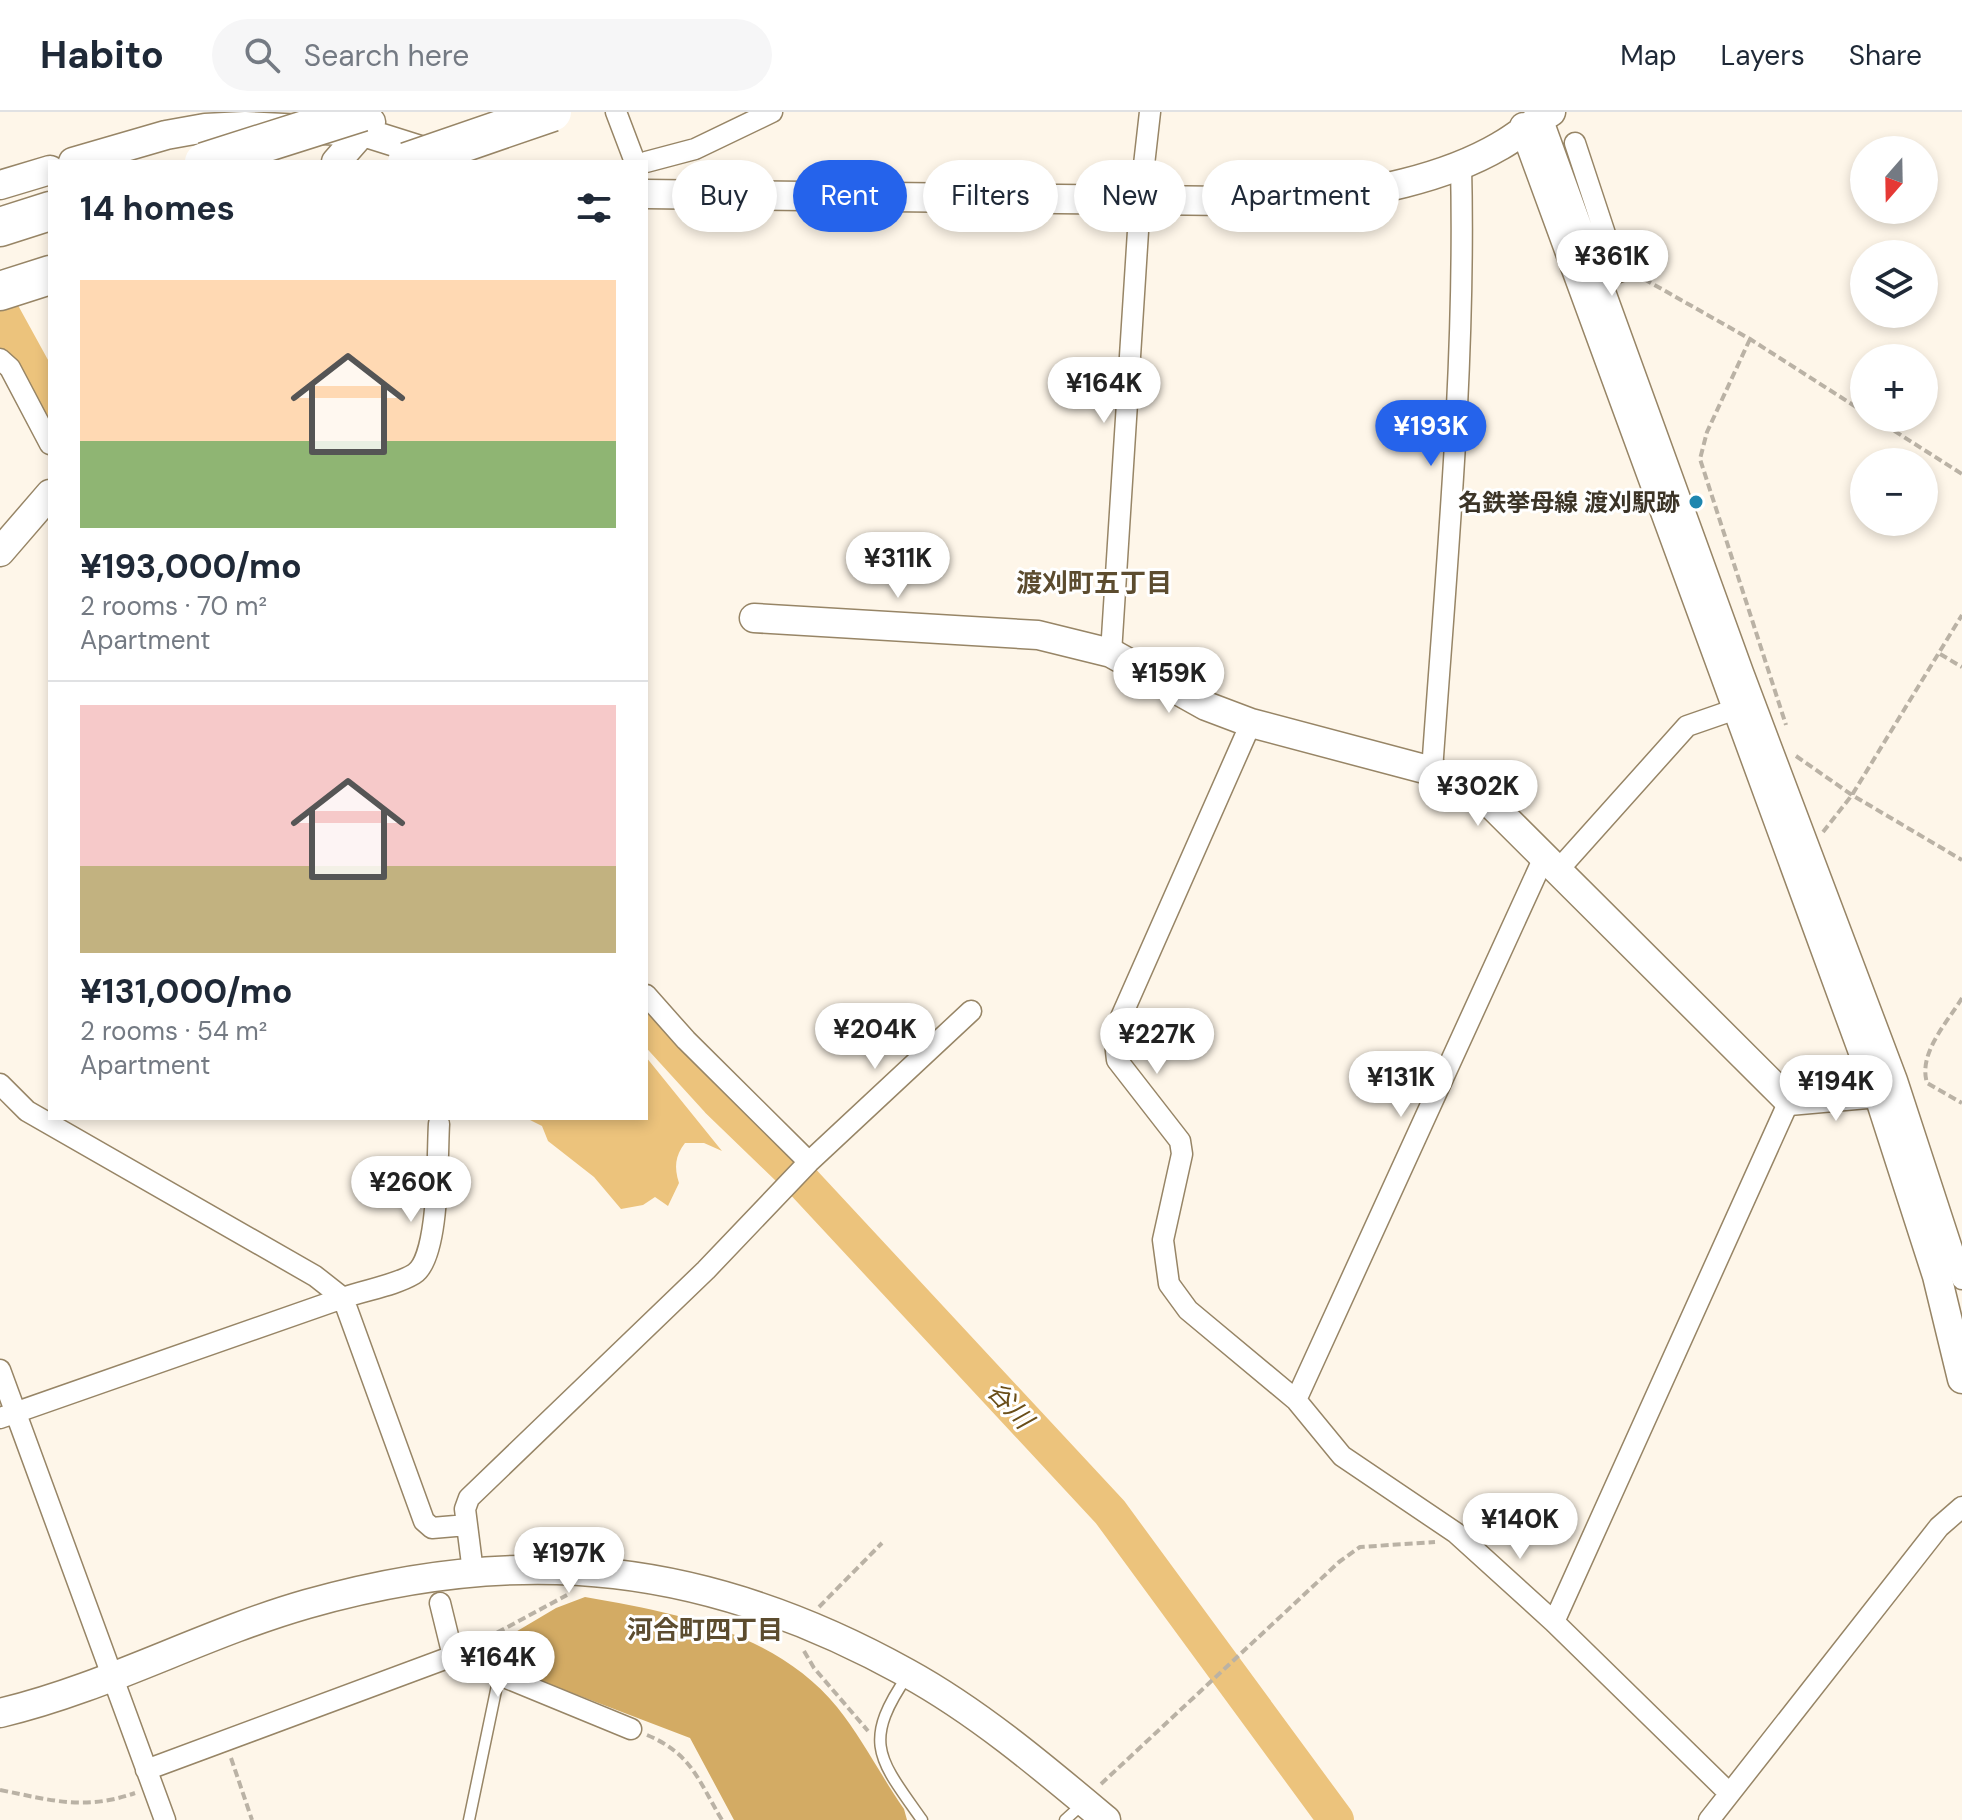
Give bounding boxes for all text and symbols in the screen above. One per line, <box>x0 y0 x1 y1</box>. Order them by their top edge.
search box <box>212 19 772 91</box>
text: Habito <box>40 30 164 80</box>
icon: search <box>240 33 284 77</box>
text: Search here <box>304 36 469 75</box>
text: Map <box>1620 37 1677 74</box>
text: Layers <box>1721 37 1805 74</box>
text: Share <box>1849 37 1922 74</box>
north arrow <box>1850 136 1938 224</box>
map controls <box>1850 136 1938 536</box>
chip: Buy <box>672 160 777 232</box>
chip: Rent <box>793 160 907 232</box>
chip: Filters <box>923 160 1058 232</box>
chip: New <box>1074 160 1186 232</box>
chip: Apartment <box>1202 160 1399 232</box>
text: 14 homes <box>80 186 235 231</box>
icon: filters <box>572 186 616 230</box>
pin: ¥361K <box>1556 230 1668 298</box>
text: ¥361K <box>1574 239 1650 273</box>
button: layers <box>1850 240 1938 328</box>
icon: home <box>276 332 420 476</box>
button: + <box>1850 344 1938 432</box>
pin: ¥164K <box>1048 357 1160 425</box>
text: ¥164K <box>1066 366 1142 400</box>
pin: ¥193K <box>1375 400 1487 468</box>
text: ¥193K <box>1393 409 1469 443</box>
button: − <box>1850 448 1938 536</box>
place label: 名鉄挙母線 渡刈駅跡 <box>1458 487 1680 518</box>
marker: 名鉄挙母線 渡刈駅跡 <box>1687 493 1705 511</box>
pin: ¥311K <box>842 532 954 600</box>
text: ¥311K <box>864 541 932 575</box>
text: ¥193,000/mo <box>80 544 302 589</box>
district label: 渡刈町五丁目 <box>1016 566 1172 600</box>
text: 2 rooms · 70 m² <box>80 589 267 623</box>
text: Apartment <box>80 623 211 657</box>
pin: ¥159K <box>1113 647 1225 715</box>
text: ¥159K <box>1131 656 1207 690</box>
icon: home <box>276 757 420 901</box>
pin: ¥302K <box>1422 760 1534 828</box>
text: ¥302K <box>1437 769 1519 803</box>
text: ¥131,000/mo <box>80 969 293 1014</box>
pin: ¥204K <box>819 1003 931 1071</box>
pin: ¥227K <box>1101 1008 1213 1076</box>
text: ¥204K <box>833 1012 917 1046</box>
text: 2 rooms · 54 m² <box>80 1014 267 1048</box>
text: ¥227K <box>1118 1017 1196 1051</box>
text: Apartment <box>80 1048 211 1082</box>
pin: ¥131K <box>1345 1051 1457 1119</box>
pin: ¥194K <box>1780 1055 1892 1123</box>
text: ¥131K <box>1367 1060 1435 1094</box>
text: ¥194K <box>1798 1064 1874 1098</box>
pin: ¥260K <box>355 1156 467 1224</box>
text: ¥260K <box>369 1165 453 1199</box>
water label: 谷川 <box>980 1374 1042 1438</box>
pin: ¥140K <box>1464 1493 1576 1561</box>
text: ¥140K <box>1481 1502 1559 1536</box>
pin: ¥197K <box>513 1527 625 1595</box>
text: ¥197K <box>532 1536 606 1570</box>
district label: 河合町四丁目 <box>627 1613 783 1647</box>
pin: ¥164K <box>442 1631 554 1699</box>
text: ¥164K <box>460 1640 536 1674</box>

